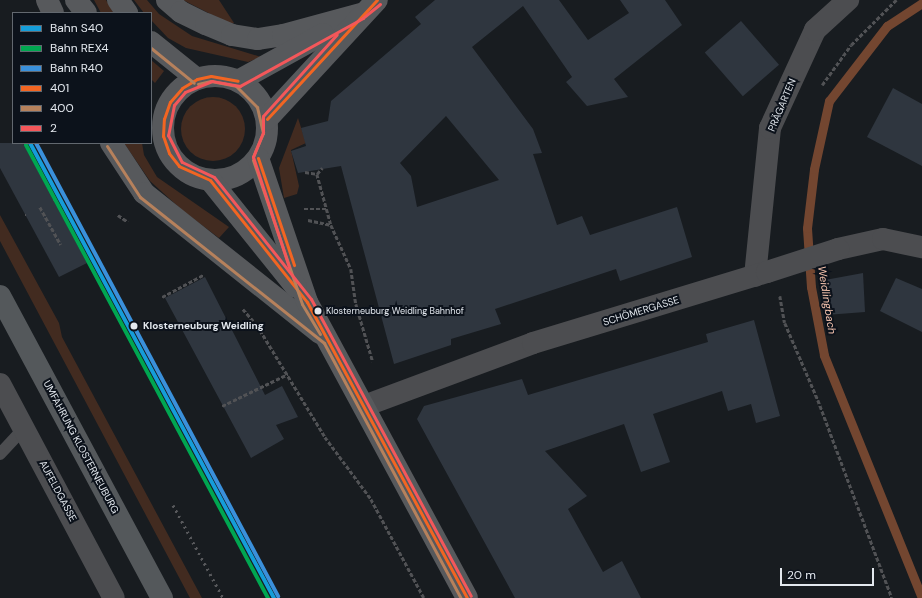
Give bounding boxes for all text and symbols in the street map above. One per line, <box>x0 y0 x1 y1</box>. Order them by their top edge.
legend <box>12 12 152 144</box>
text: Bahn S40 <box>50 20 103 36</box>
text: Bahn REX4 <box>50 40 109 56</box>
text: Bahn R40 <box>50 60 103 76</box>
street label: PRÄGARTEN <box>765 77 799 133</box>
text: 401 <box>50 80 69 96</box>
text: 400 <box>50 100 74 116</box>
text: 2 <box>50 120 57 136</box>
water label: Weidlingbach <box>815 265 839 335</box>
street label: SCHÖMERGASSE <box>601 294 681 328</box>
marker: Klosterneuburg Weidling Bahnhof <box>313 306 323 316</box>
place label: Klosterneuburg Weidling Bahnhof <box>326 306 464 316</box>
marker: Klosterneuburg Weidling <box>128 320 140 332</box>
place label: Klosterneuburg Weidling <box>143 320 264 332</box>
street label: UMFAHRUNG KLOSTERNEUBURG <box>41 378 121 516</box>
street label: AUFELDGASSE <box>37 458 79 524</box>
scale bar <box>782 560 876 586</box>
text: 20 m <box>787 567 816 583</box>

